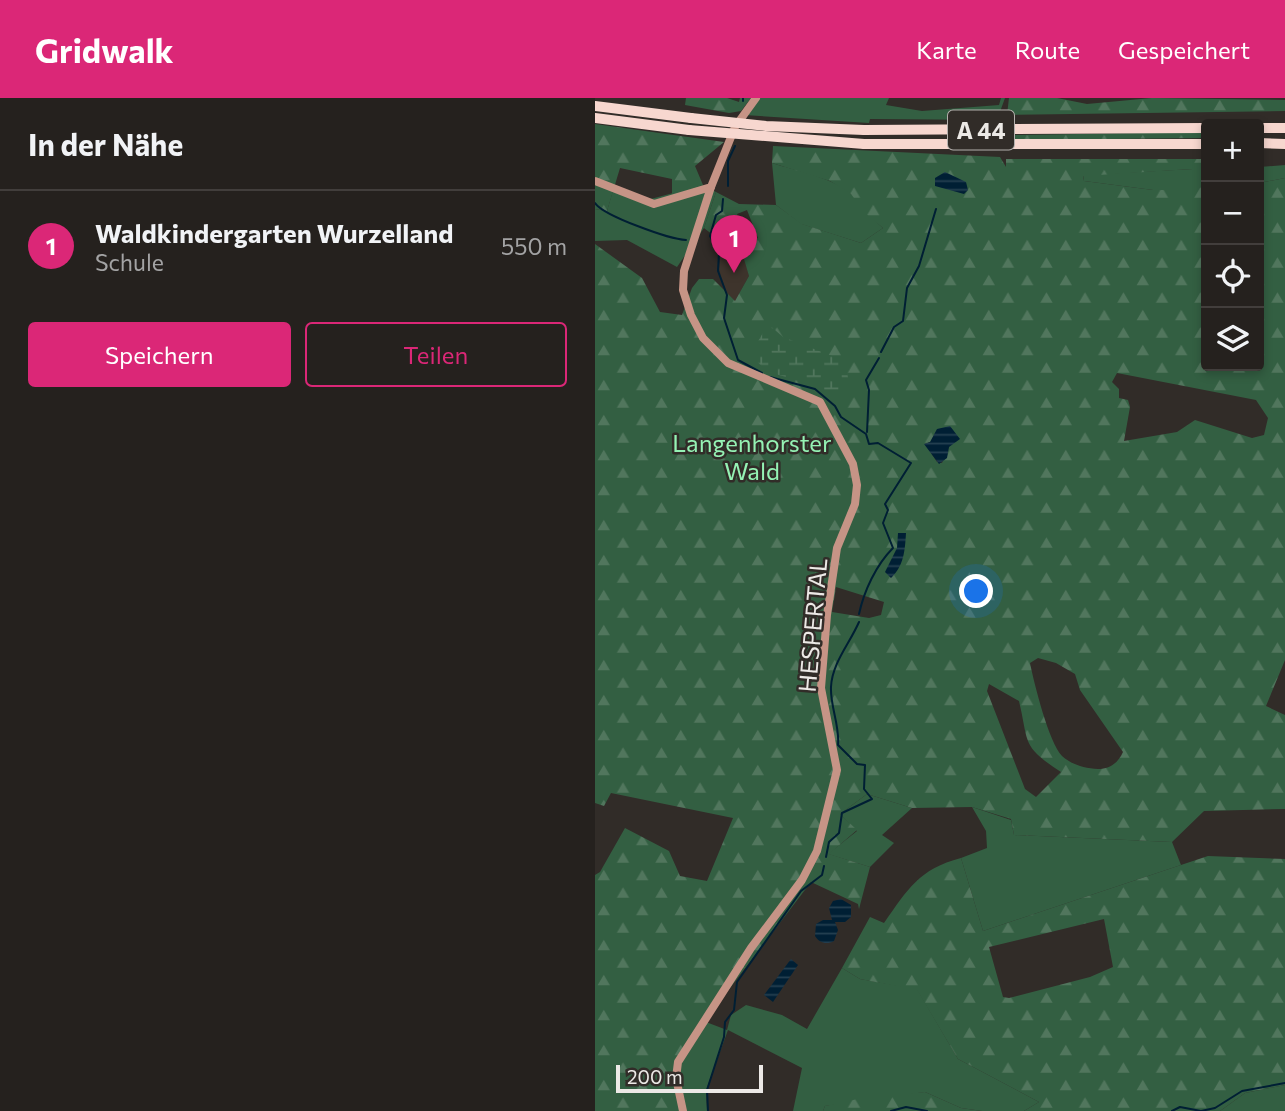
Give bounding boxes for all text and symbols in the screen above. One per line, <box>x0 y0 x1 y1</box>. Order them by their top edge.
text: Gridwalk <box>35 29 174 70</box>
text: Karte <box>916 35 977 64</box>
text: Route <box>1015 35 1080 64</box>
text: Gespeichert <box>1118 35 1250 64</box>
road number: A 44 <box>948 110 1014 150</box>
map controls <box>1201 119 1264 371</box>
button: + <box>1201 119 1264 182</box>
text: In der Nähe <box>28 125 183 162</box>
button: − <box>1201 182 1264 245</box>
pin: 1 <box>711 215 757 273</box>
text: Waldkindergarten Wurzelland <box>95 217 453 248</box>
text: 1 <box>46 232 56 260</box>
text: 550 m <box>501 232 567 260</box>
button: locate <box>1201 245 1264 308</box>
text: Schule <box>95 248 164 276</box>
button: layers <box>1201 308 1264 371</box>
button: Speichern <box>28 322 291 387</box>
button: Teilen <box>305 322 567 387</box>
park label: Langenhorster Wald <box>672 428 832 485</box>
street label: HESPERTAL <box>792 557 832 693</box>
your location <box>959 574 993 608</box>
scale bar <box>616 1062 763 1094</box>
text: 200 m <box>627 1065 683 1088</box>

